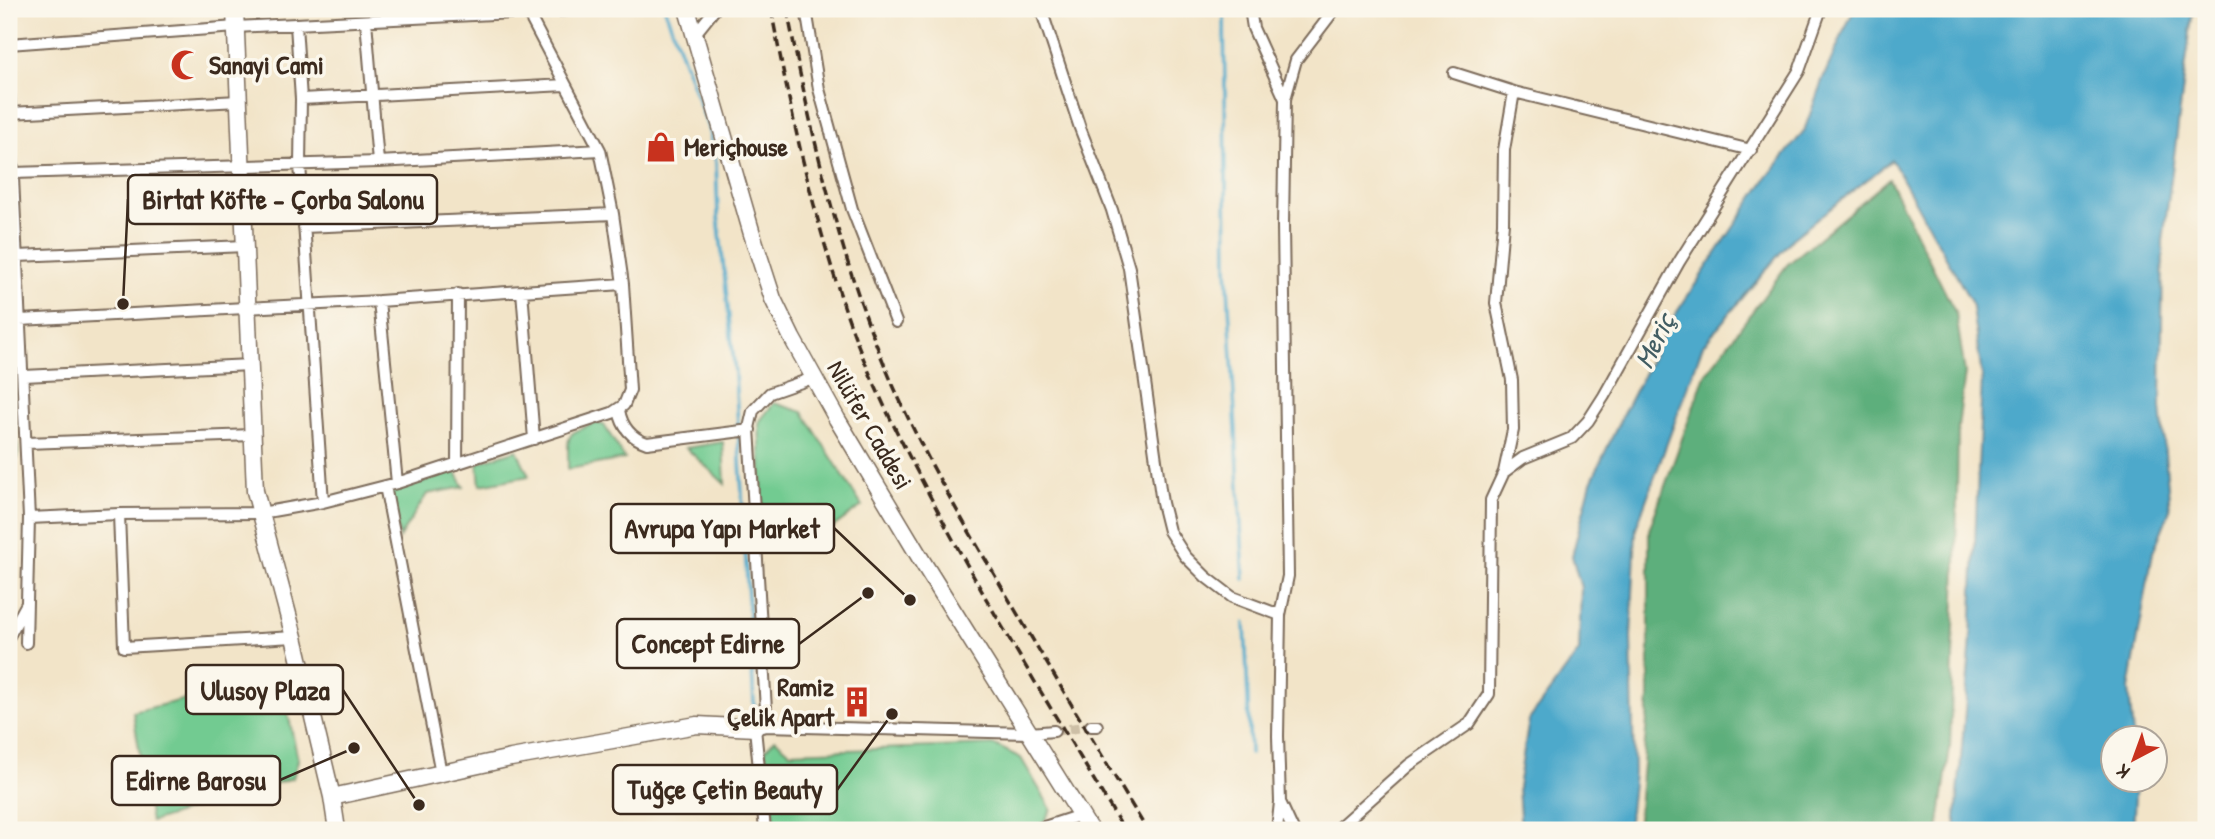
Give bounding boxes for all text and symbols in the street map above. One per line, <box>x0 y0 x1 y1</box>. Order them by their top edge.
place label: Sanayi Cami <box>209 47 324 83</box>
mosque icon: Sanayi Cami <box>169 48 203 82</box>
place label: Meriçhouse <box>684 129 789 164</box>
shop icon: Meriçhouse <box>644 130 678 164</box>
callout: Birtat Köfte - Çorba Salonu <box>128 175 437 224</box>
text: Birtat Köfte - Çorba Salonu <box>142 180 425 218</box>
water label: Meriç <box>1625 305 1685 374</box>
street label: Nilüfer Caddesi <box>819 354 921 496</box>
callout: Avrupa Yapı Market <box>611 504 834 553</box>
text: Avrupa Yapı Market <box>624 509 821 548</box>
callout: Concept Edirne <box>617 619 799 668</box>
text: Concept Edirne <box>631 624 786 663</box>
callout: Ulusoy Plaza <box>186 665 343 714</box>
place label: Ramiz Çelik Apart <box>727 669 835 735</box>
text: Ulusoy Plaza <box>200 671 330 710</box>
building icon: Ramiz Çelik Apart <box>840 685 874 719</box>
north arrow <box>2100 724 2170 794</box>
callout: Edirne Barosu <box>112 756 280 805</box>
text: K <box>2111 759 2135 785</box>
text: Edirne Barosu <box>126 761 267 799</box>
callout: Tuğçe Çetin Beauty <box>613 765 837 814</box>
text: Tuğçe Çetin Beauty <box>626 770 823 809</box>

